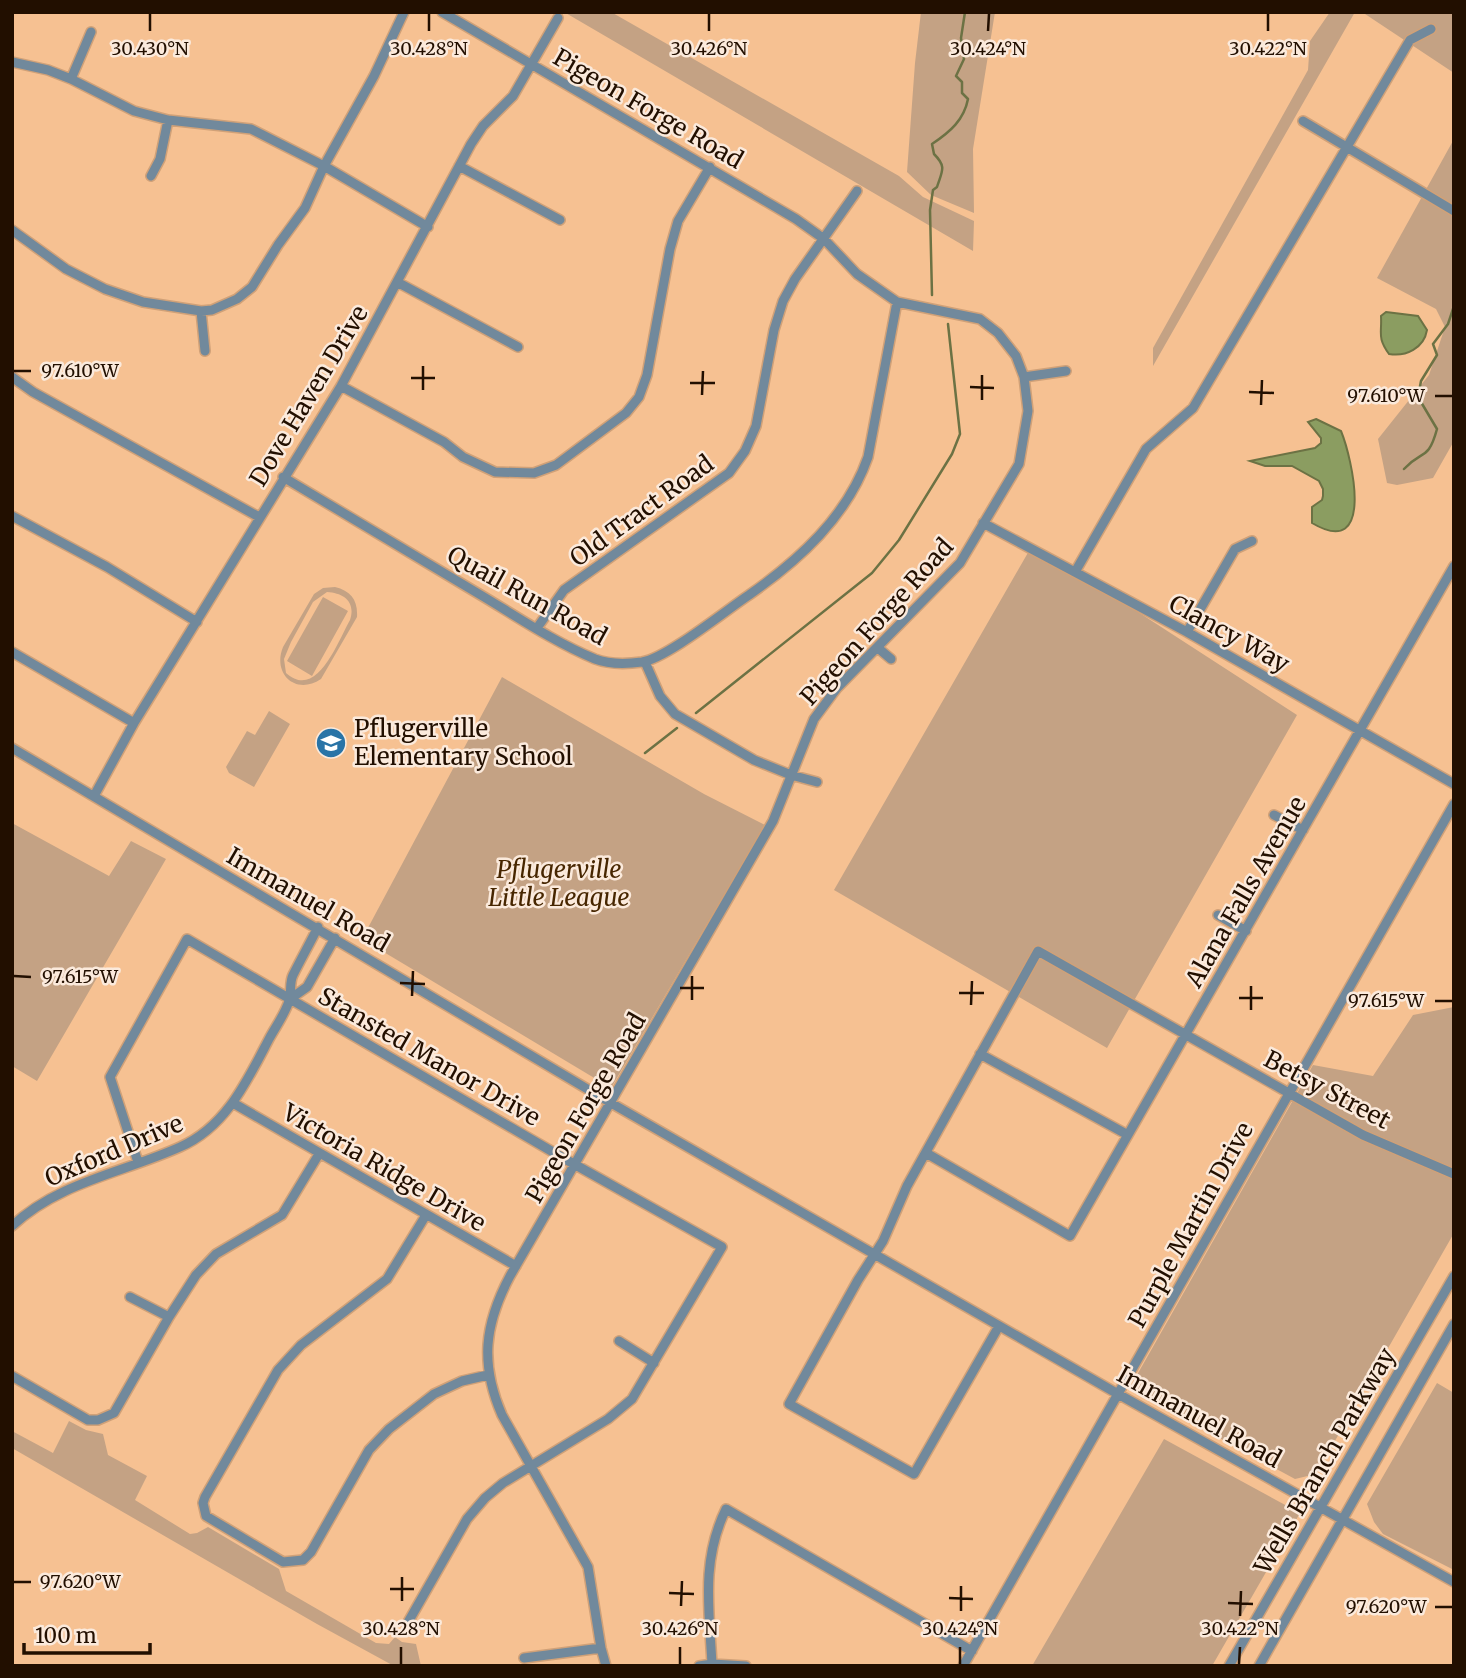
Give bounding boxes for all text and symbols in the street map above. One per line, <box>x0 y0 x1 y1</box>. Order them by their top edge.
text: 30.430°N <box>111 37 189 60</box>
text: 30.428°N <box>390 37 468 60</box>
text: 30.426°N <box>671 37 747 60</box>
text: 30.424°N <box>950 37 1026 60</box>
text: 30.422°N <box>1229 37 1307 60</box>
street label: Pigeon Forge Road <box>548 42 749 176</box>
street label: Dove Haven Drive <box>242 300 375 492</box>
text: 97.610°W <box>41 359 120 382</box>
text: 97.610°W <box>1347 384 1426 407</box>
street label: Old Tract Road <box>564 448 720 573</box>
street label: Pigeon Forge Road <box>793 532 960 712</box>
street label: Quail Run Road <box>442 539 613 652</box>
street label: Clancy Way <box>1164 588 1295 679</box>
place label: Pflugerville Elementary School <box>354 713 573 772</box>
school or university icon: Pflugerville Elementary School <box>314 726 348 760</box>
street label: Alana Falls Avenue <box>1178 791 1313 994</box>
street label: Immanuel Road <box>221 840 395 959</box>
park label: Pflugerville Little League <box>488 854 630 913</box>
text: 97.615°W <box>42 965 119 988</box>
street label: Stansted Manor Drive <box>313 980 546 1133</box>
text: 97.615°W <box>1348 989 1425 1012</box>
street label: Pigeon Forge Road <box>519 1007 653 1208</box>
street label: Betsy Street <box>1259 1043 1396 1136</box>
street label: Victoria Ridge Drive <box>276 1096 491 1238</box>
street label: Oxford Drive <box>40 1108 188 1194</box>
street label: Purple Martin Drive <box>1121 1117 1260 1333</box>
street label: Wells Branch Parkway <box>1247 1342 1402 1580</box>
street label: Immanuel Road <box>1112 1359 1287 1475</box>
text: 97.620°W <box>40 1570 121 1593</box>
text: 97.620°W <box>1346 1595 1427 1618</box>
scale bar <box>24 1612 150 1656</box>
text: 30.428°N <box>362 1617 440 1640</box>
text: 30.426°N <box>642 1617 718 1640</box>
text: 30.424°N <box>922 1617 998 1640</box>
text: 30.422°N <box>1201 1617 1279 1640</box>
text: 100 m <box>35 1622 97 1649</box>

